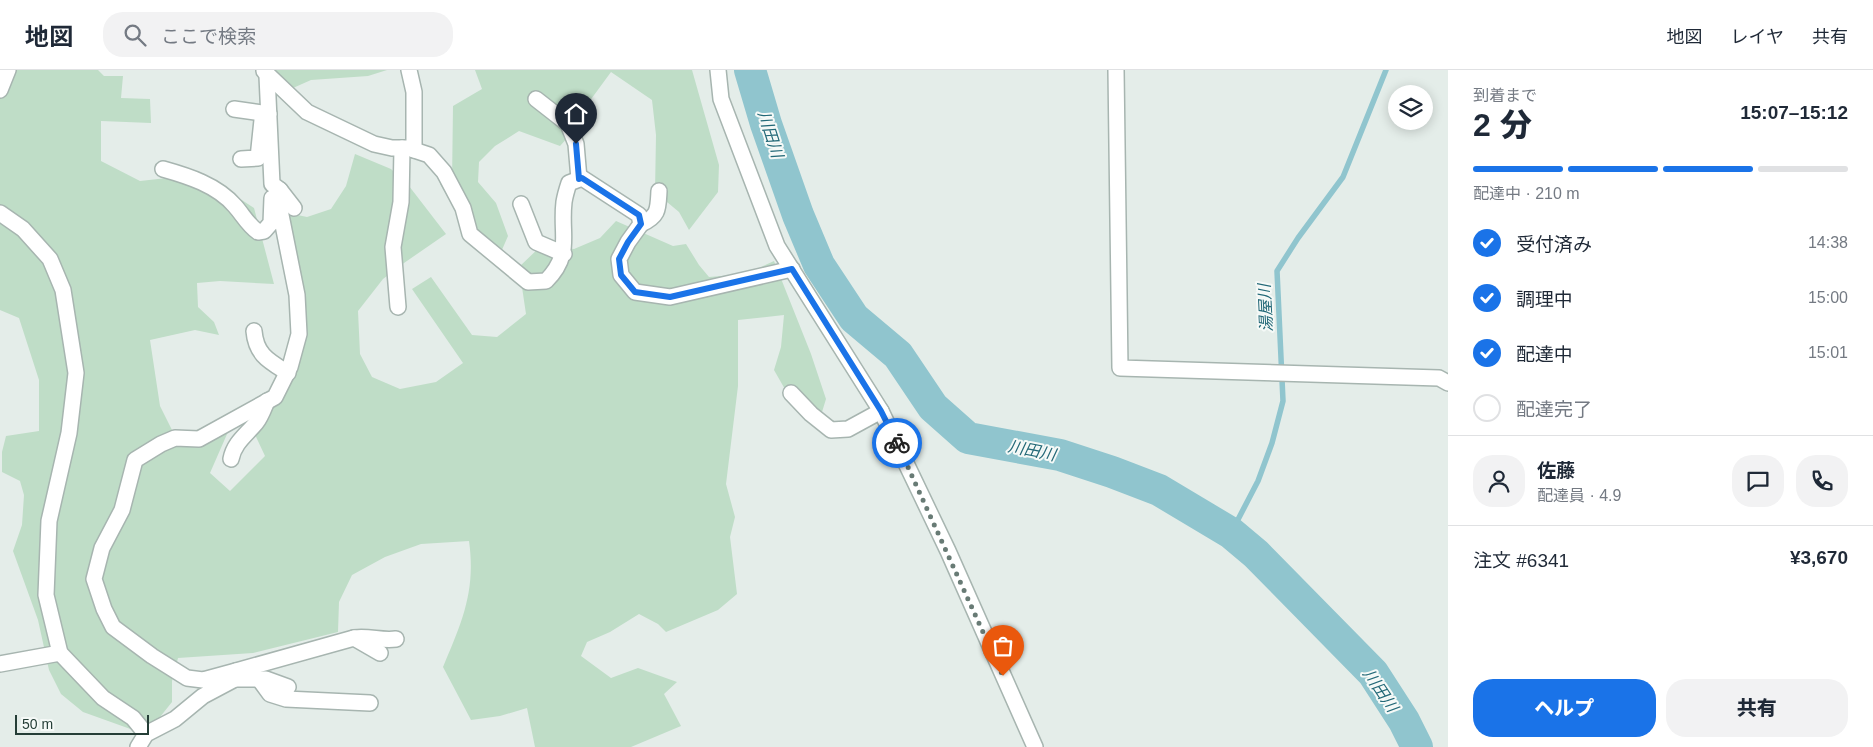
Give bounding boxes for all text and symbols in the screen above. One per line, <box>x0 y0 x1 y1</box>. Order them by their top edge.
search box <box>103 12 453 57</box>
icon: search <box>121 21 149 49</box>
text: 地図 <box>25 23 73 50</box>
text: ここで検索 <box>161 26 256 47</box>
text: 地図 <box>1667 27 1703 47</box>
text: レイヤ <box>1731 27 1784 47</box>
text: 共有 <box>1812 27 1848 47</box>
map controls <box>1388 85 1433 130</box>
button: layers <box>1388 85 1433 130</box>
text: 到着まで <box>1473 87 1537 104</box>
pin <box>555 93 597 144</box>
icon: home <box>562 100 590 128</box>
text: 15:07–15:12 <box>1740 102 1848 123</box>
text: 2 分 <box>1473 107 1532 143</box>
water label: 川田川 <box>755 109 787 162</box>
text: 配達中 · 210 m <box>1473 185 1580 202</box>
icon: check <box>1473 229 1501 257</box>
text: 受付済み <box>1516 234 1592 255</box>
text: 14:38 <box>1808 234 1848 251</box>
water label: 湯屋川 <box>1256 282 1275 332</box>
icon: check <box>1473 284 1501 312</box>
text: 調理中 <box>1516 289 1573 310</box>
text: 15:00 <box>1808 289 1848 306</box>
icon: check <box>1473 339 1501 367</box>
text: 配達中 <box>1516 344 1573 365</box>
text: 15:01 <box>1808 344 1848 361</box>
text: 配達完了 <box>1516 399 1592 420</box>
courier <box>872 418 922 468</box>
icon: bike <box>883 429 911 457</box>
water label: 川田川 <box>1007 438 1059 464</box>
button: person <box>1473 455 1525 507</box>
button: chat <box>1732 455 1784 507</box>
button: phone <box>1796 455 1848 507</box>
text: 佐藤 <box>1537 460 1575 481</box>
text: 配達員 · 4.9 <box>1537 487 1621 504</box>
text: ¥3,670 <box>1790 547 1848 568</box>
text: 注文 #6341 <box>1473 550 1569 571</box>
pin <box>982 625 1024 676</box>
icon: bag <box>989 632 1017 660</box>
water label: 川田川 <box>1360 666 1402 717</box>
button: ヘルプ <box>1473 679 1656 737</box>
button: 共有 <box>1666 679 1848 737</box>
scale bar <box>15 712 149 735</box>
text: 50 m <box>22 716 53 732</box>

